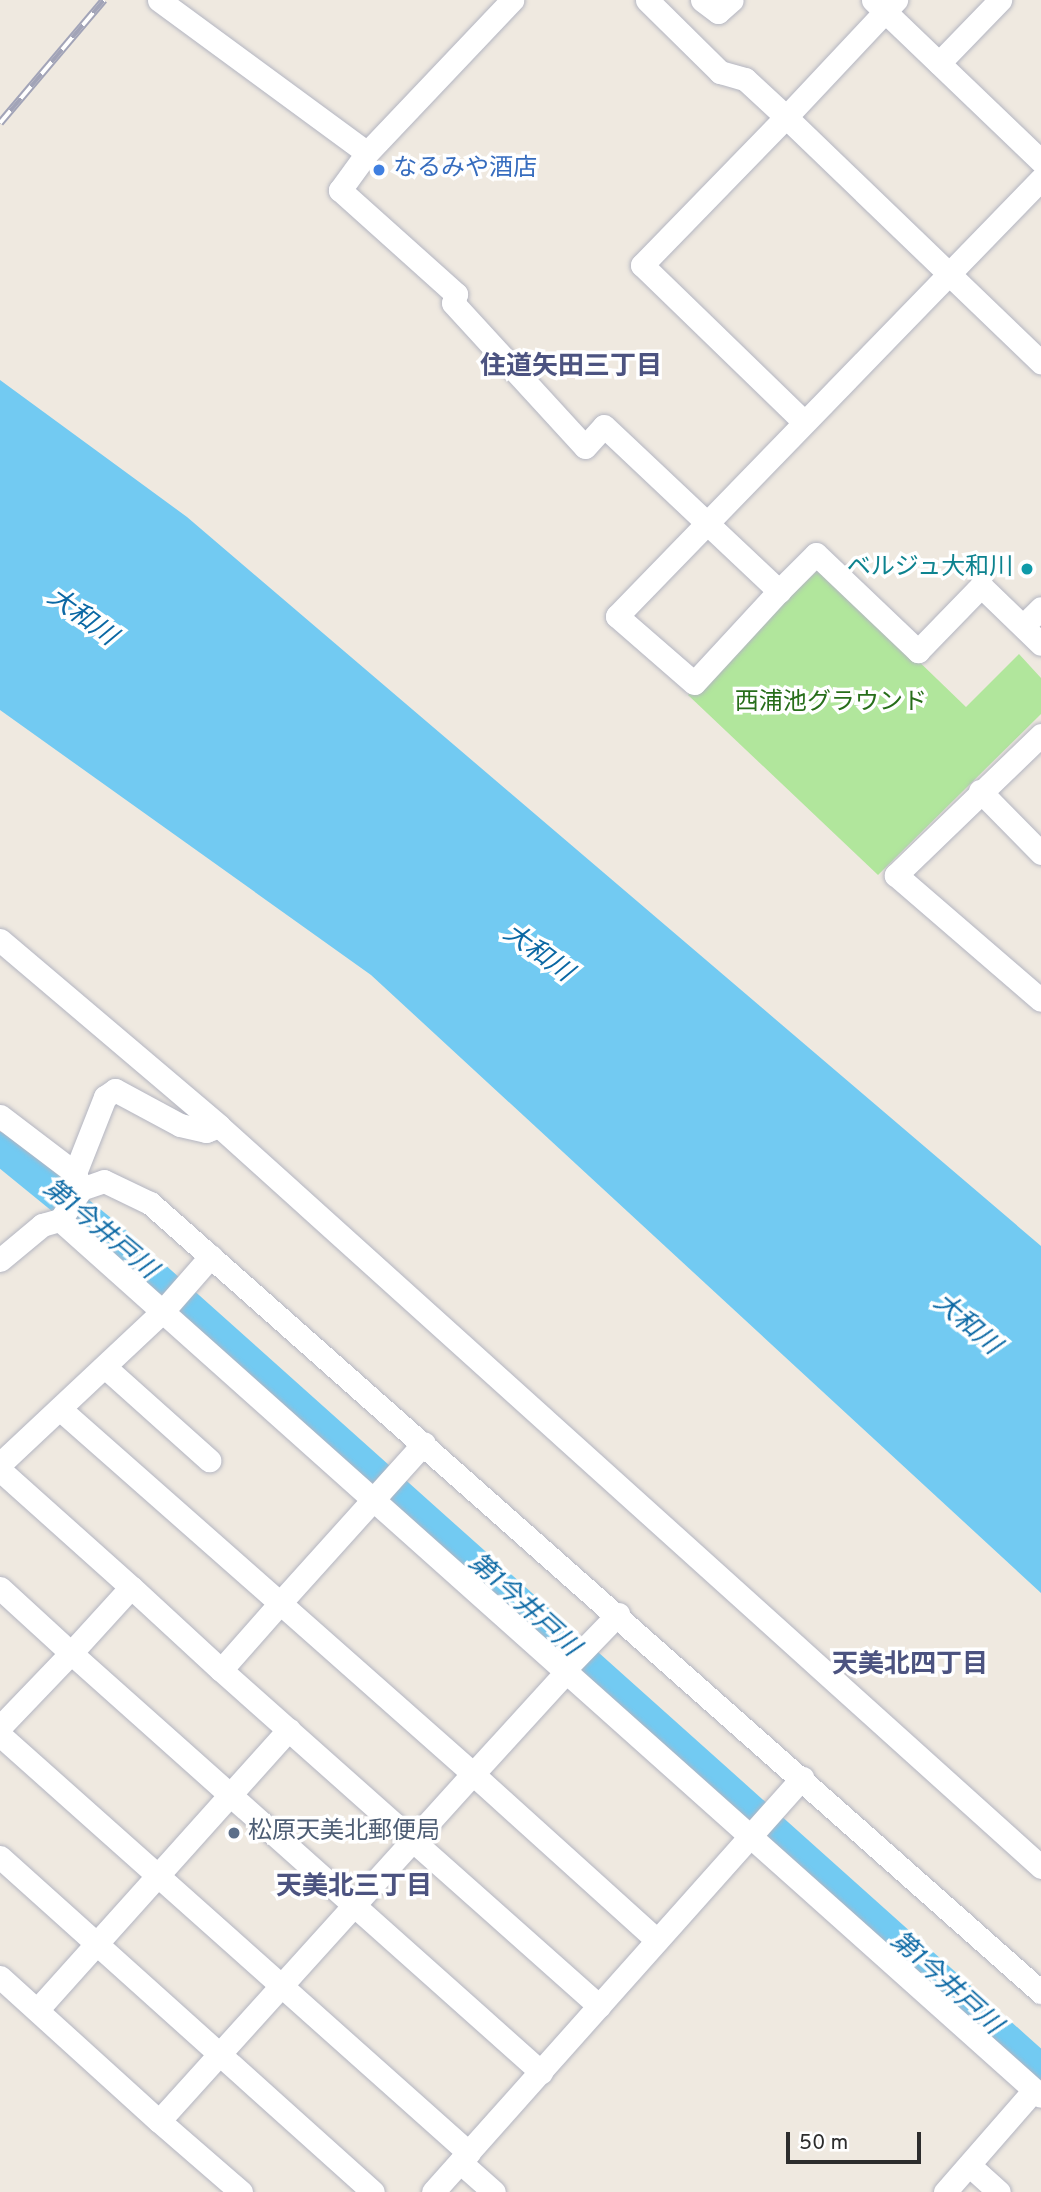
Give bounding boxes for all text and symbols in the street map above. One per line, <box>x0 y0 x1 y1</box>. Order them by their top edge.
place label: なるみや酒店 <box>393 156 537 184</box>
marker: なるみや酒店 <box>371 162 387 178</box>
district label: 住道矢田三丁目 <box>480 352 662 384</box>
place label: ベルジュ大和川 <box>845 555 1013 583</box>
marker: ベルジュ大和川 <box>1019 561 1035 577</box>
water label: 大和川 <box>40 582 122 654</box>
park label: 西浦池グラウンド <box>735 690 927 718</box>
water label: 大和川 <box>496 918 578 990</box>
water label: 第1今井戸川 <box>36 1173 162 1287</box>
water label: 大和川 <box>926 1288 1006 1362</box>
water label: 第1今井戸川 <box>461 1548 585 1664</box>
district label: 天美北四丁目 <box>832 1650 988 1682</box>
place label: 松原天美北郵便局 <box>248 1819 440 1847</box>
marker: 松原天美北郵便局 <box>226 1825 242 1841</box>
district label: 天美北三丁目 <box>276 1872 432 1904</box>
water label: 第1今井戸川 <box>883 1926 1007 2042</box>
scale bar <box>789 2118 924 2162</box>
text: 50 m <box>799 2130 848 2157</box>

